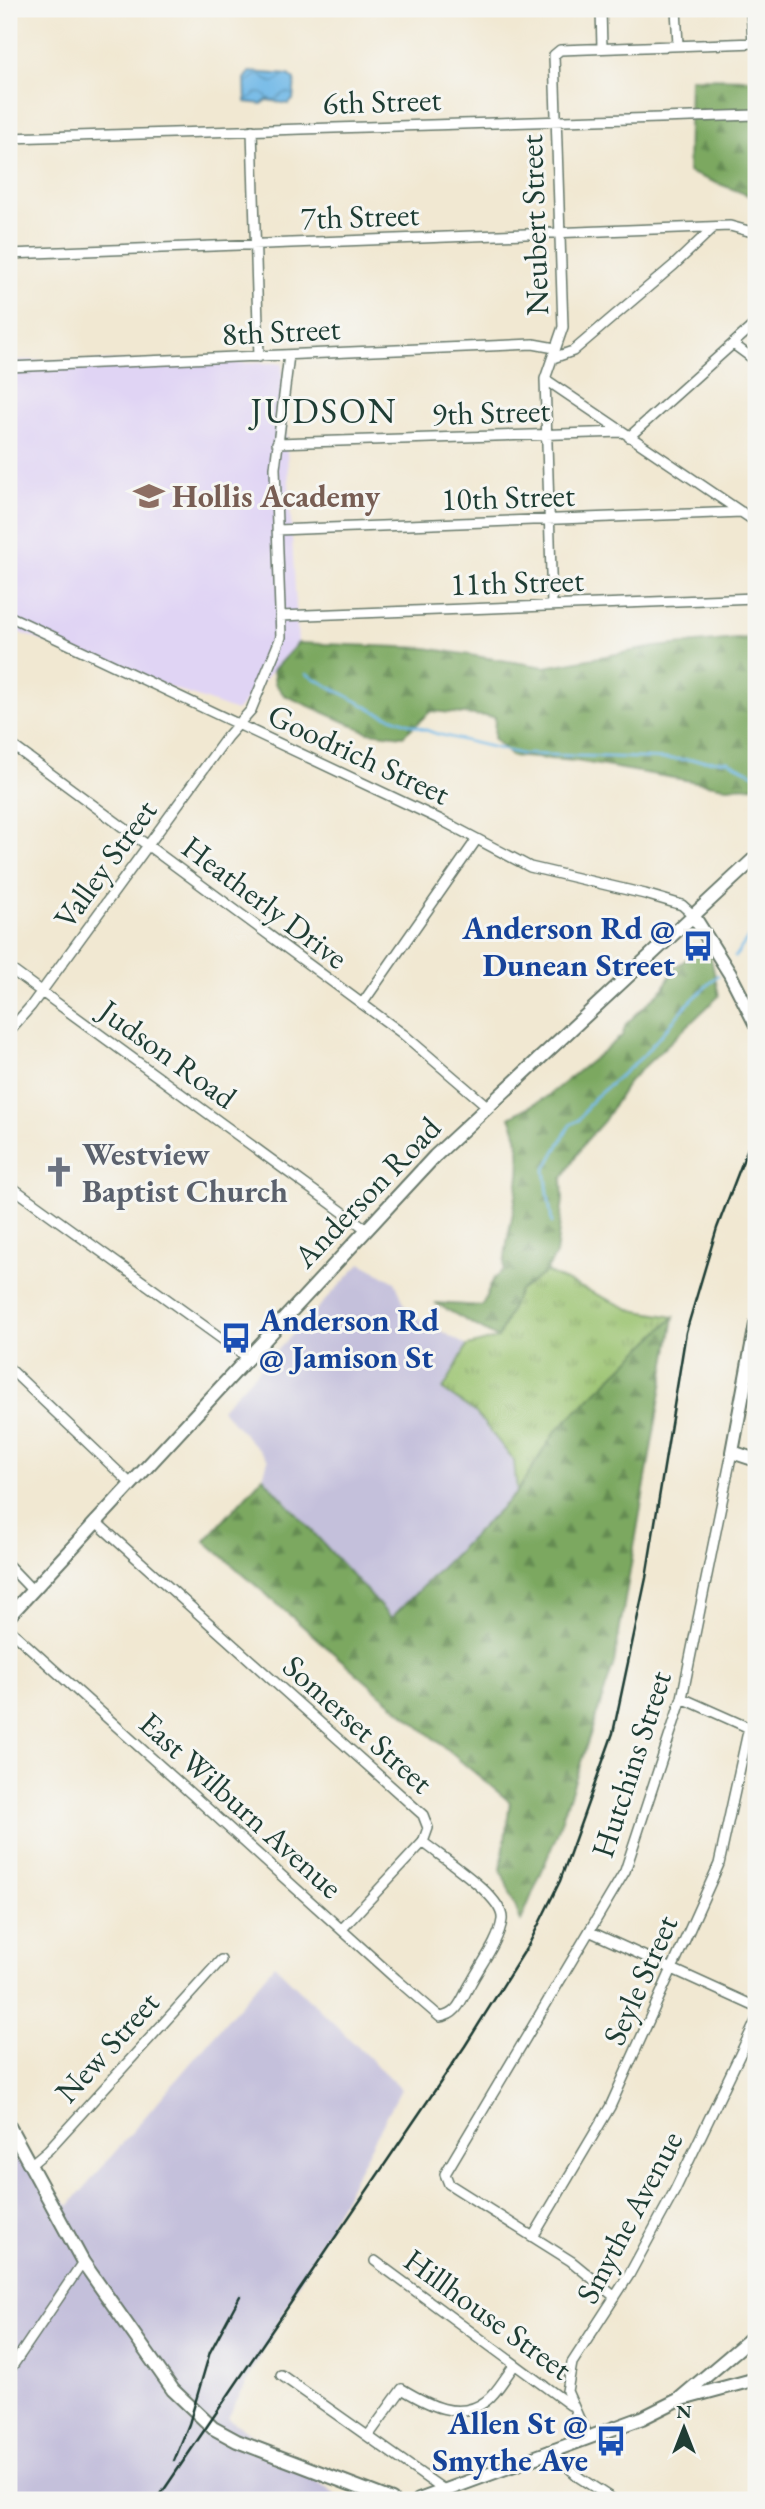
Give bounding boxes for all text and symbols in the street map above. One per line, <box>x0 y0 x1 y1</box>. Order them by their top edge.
street label: 6th Street <box>322 78 442 124</box>
street label: Neubert Street <box>510 134 558 316</box>
street label: 7th Street <box>300 193 420 239</box>
street label: 8th Street <box>221 307 341 355</box>
district label: JUDSON <box>248 388 397 433</box>
street label: 9th Street <box>431 389 551 435</box>
street label: 10th Street <box>440 474 576 520</box>
place label: Hollis Academy <box>172 475 381 517</box>
school or university icon: Hollis Academy <box>132 479 166 513</box>
street label: 11th Street <box>449 559 585 605</box>
street label: Goodrich Street <box>261 694 457 814</box>
street label: Valley Street <box>44 791 166 937</box>
street label: Heatherly Drive <box>174 826 356 978</box>
place label: Anderson Rd @ Dunean Street <box>461 907 675 986</box>
bus stop icon: Anderson Rd @ Dunean Street <box>681 929 715 963</box>
street label: Judson Road <box>88 988 246 1119</box>
street label: Anderson Road <box>284 1107 450 1277</box>
place label: Westview Baptist Church <box>82 1133 288 1212</box>
church icon: Westview Baptist Church <box>42 1155 76 1189</box>
place label: Anderson Rd @ Jamison St <box>258 1299 440 1378</box>
bus stop icon: Anderson Rd @ Jamison St <box>219 1321 253 1355</box>
street label: Somerset Street <box>274 1645 442 1803</box>
street label: Hutchins Street <box>581 1665 681 1863</box>
street label: East Wilburn Avenue <box>130 1702 352 1908</box>
street label: Seyle Street <box>593 1908 687 2052</box>
street label: New Street <box>46 1982 168 2112</box>
street label: Smythe Avenue <box>566 2123 692 2311</box>
street label: Hillhouse Street <box>396 2239 580 2389</box>
north arrow <box>650 2394 720 2464</box>
text: N <box>676 2399 692 2424</box>
place label: Allen St @ Smythe Ave <box>432 2402 588 2481</box>
bus stop icon: Allen St @ Smythe Ave <box>594 2424 628 2458</box>

